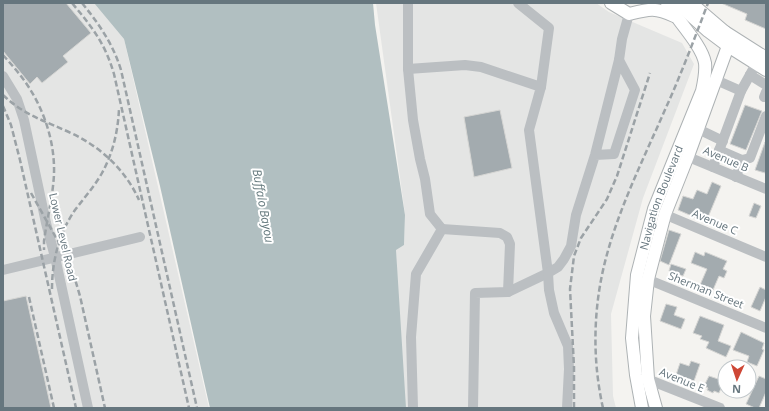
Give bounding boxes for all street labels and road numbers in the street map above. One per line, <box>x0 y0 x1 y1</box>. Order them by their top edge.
street label: Avenue B <box>701 142 751 175</box>
street label: Navigation Boulevard <box>636 143 686 252</box>
street label: Lower Level Road <box>46 191 81 282</box>
street label: Avenue C <box>690 205 740 238</box>
street label: Sherman Street <box>666 268 746 312</box>
street label: Avenue E <box>657 364 707 395</box>

